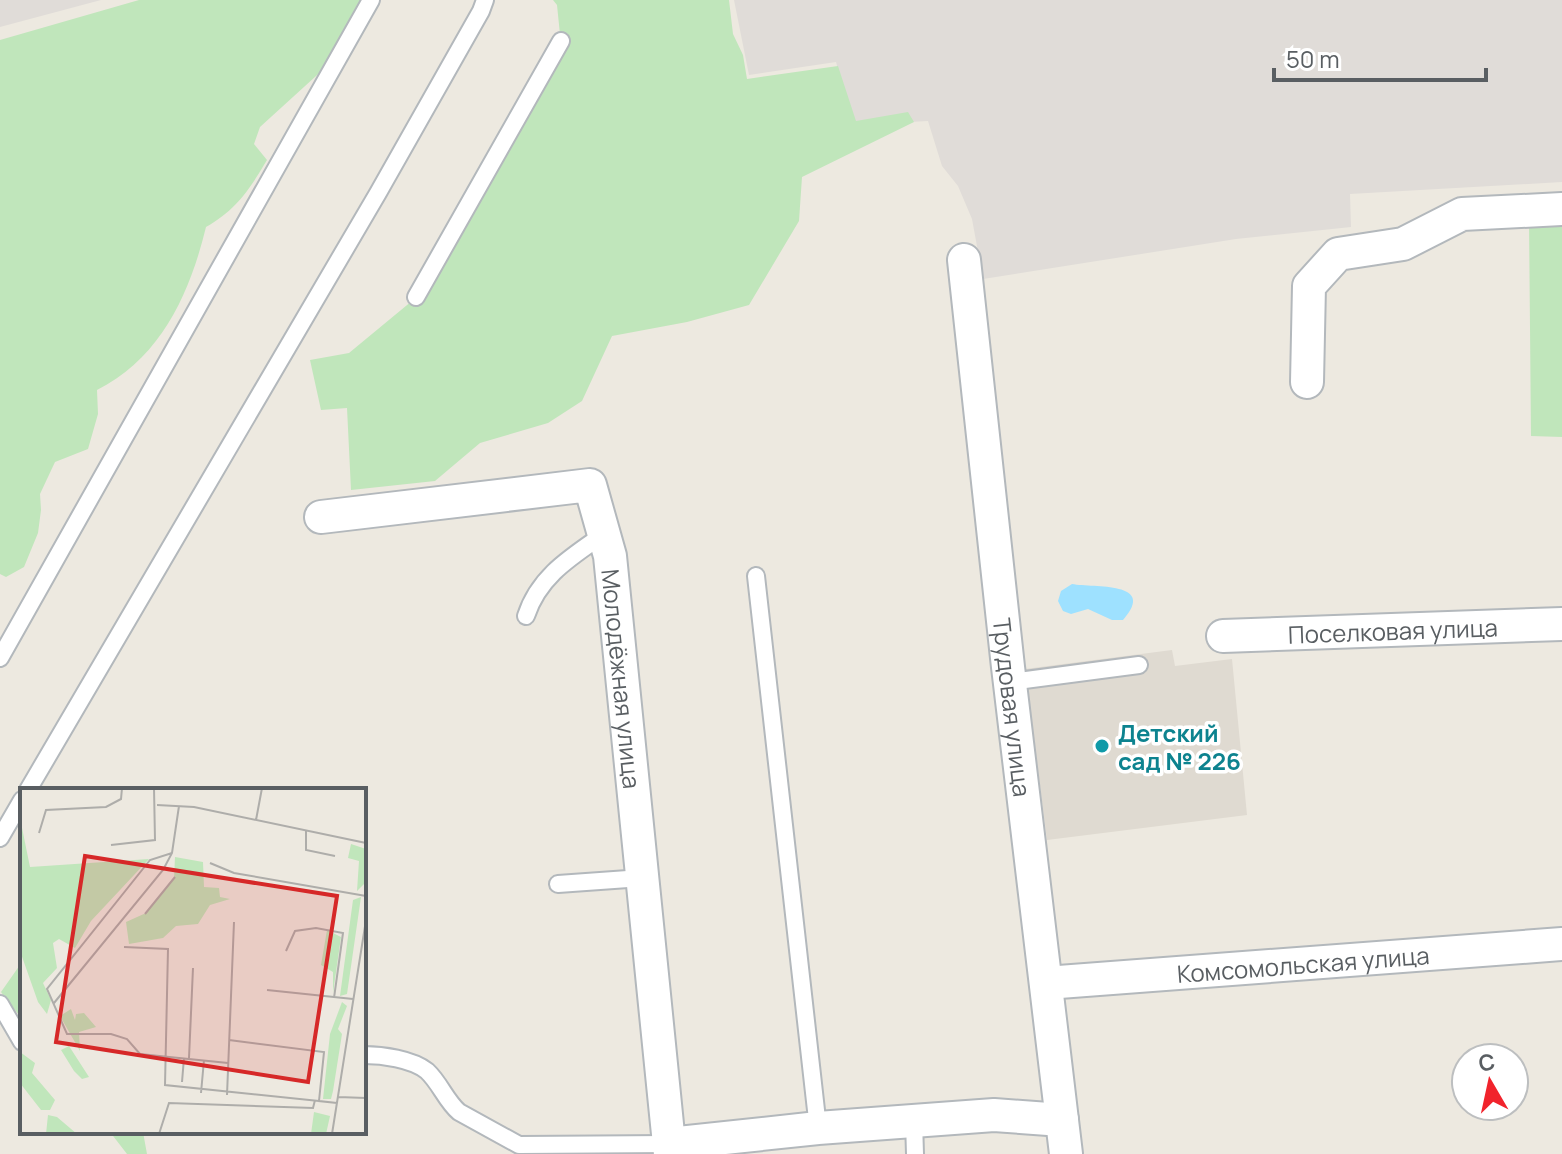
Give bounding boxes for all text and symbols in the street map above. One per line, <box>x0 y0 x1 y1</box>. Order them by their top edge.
scale bar <box>1274 32 1486 82</box>
text: 50 m <box>1286 42 1340 75</box>
street label: Молодёжная улица <box>595 567 650 790</box>
street label: Поселковая улица <box>1287 610 1498 650</box>
street label: Трудовая улица <box>986 616 1040 799</box>
place label: Детский сад № 226 <box>1118 716 1241 777</box>
marker: Детский сад № 226 <box>1093 737 1111 755</box>
inset map <box>20 788 366 1134</box>
street label: Комсомольская улица <box>1176 938 1431 990</box>
north arrow <box>1450 1042 1530 1122</box>
text: С <box>1476 1046 1497 1078</box>

